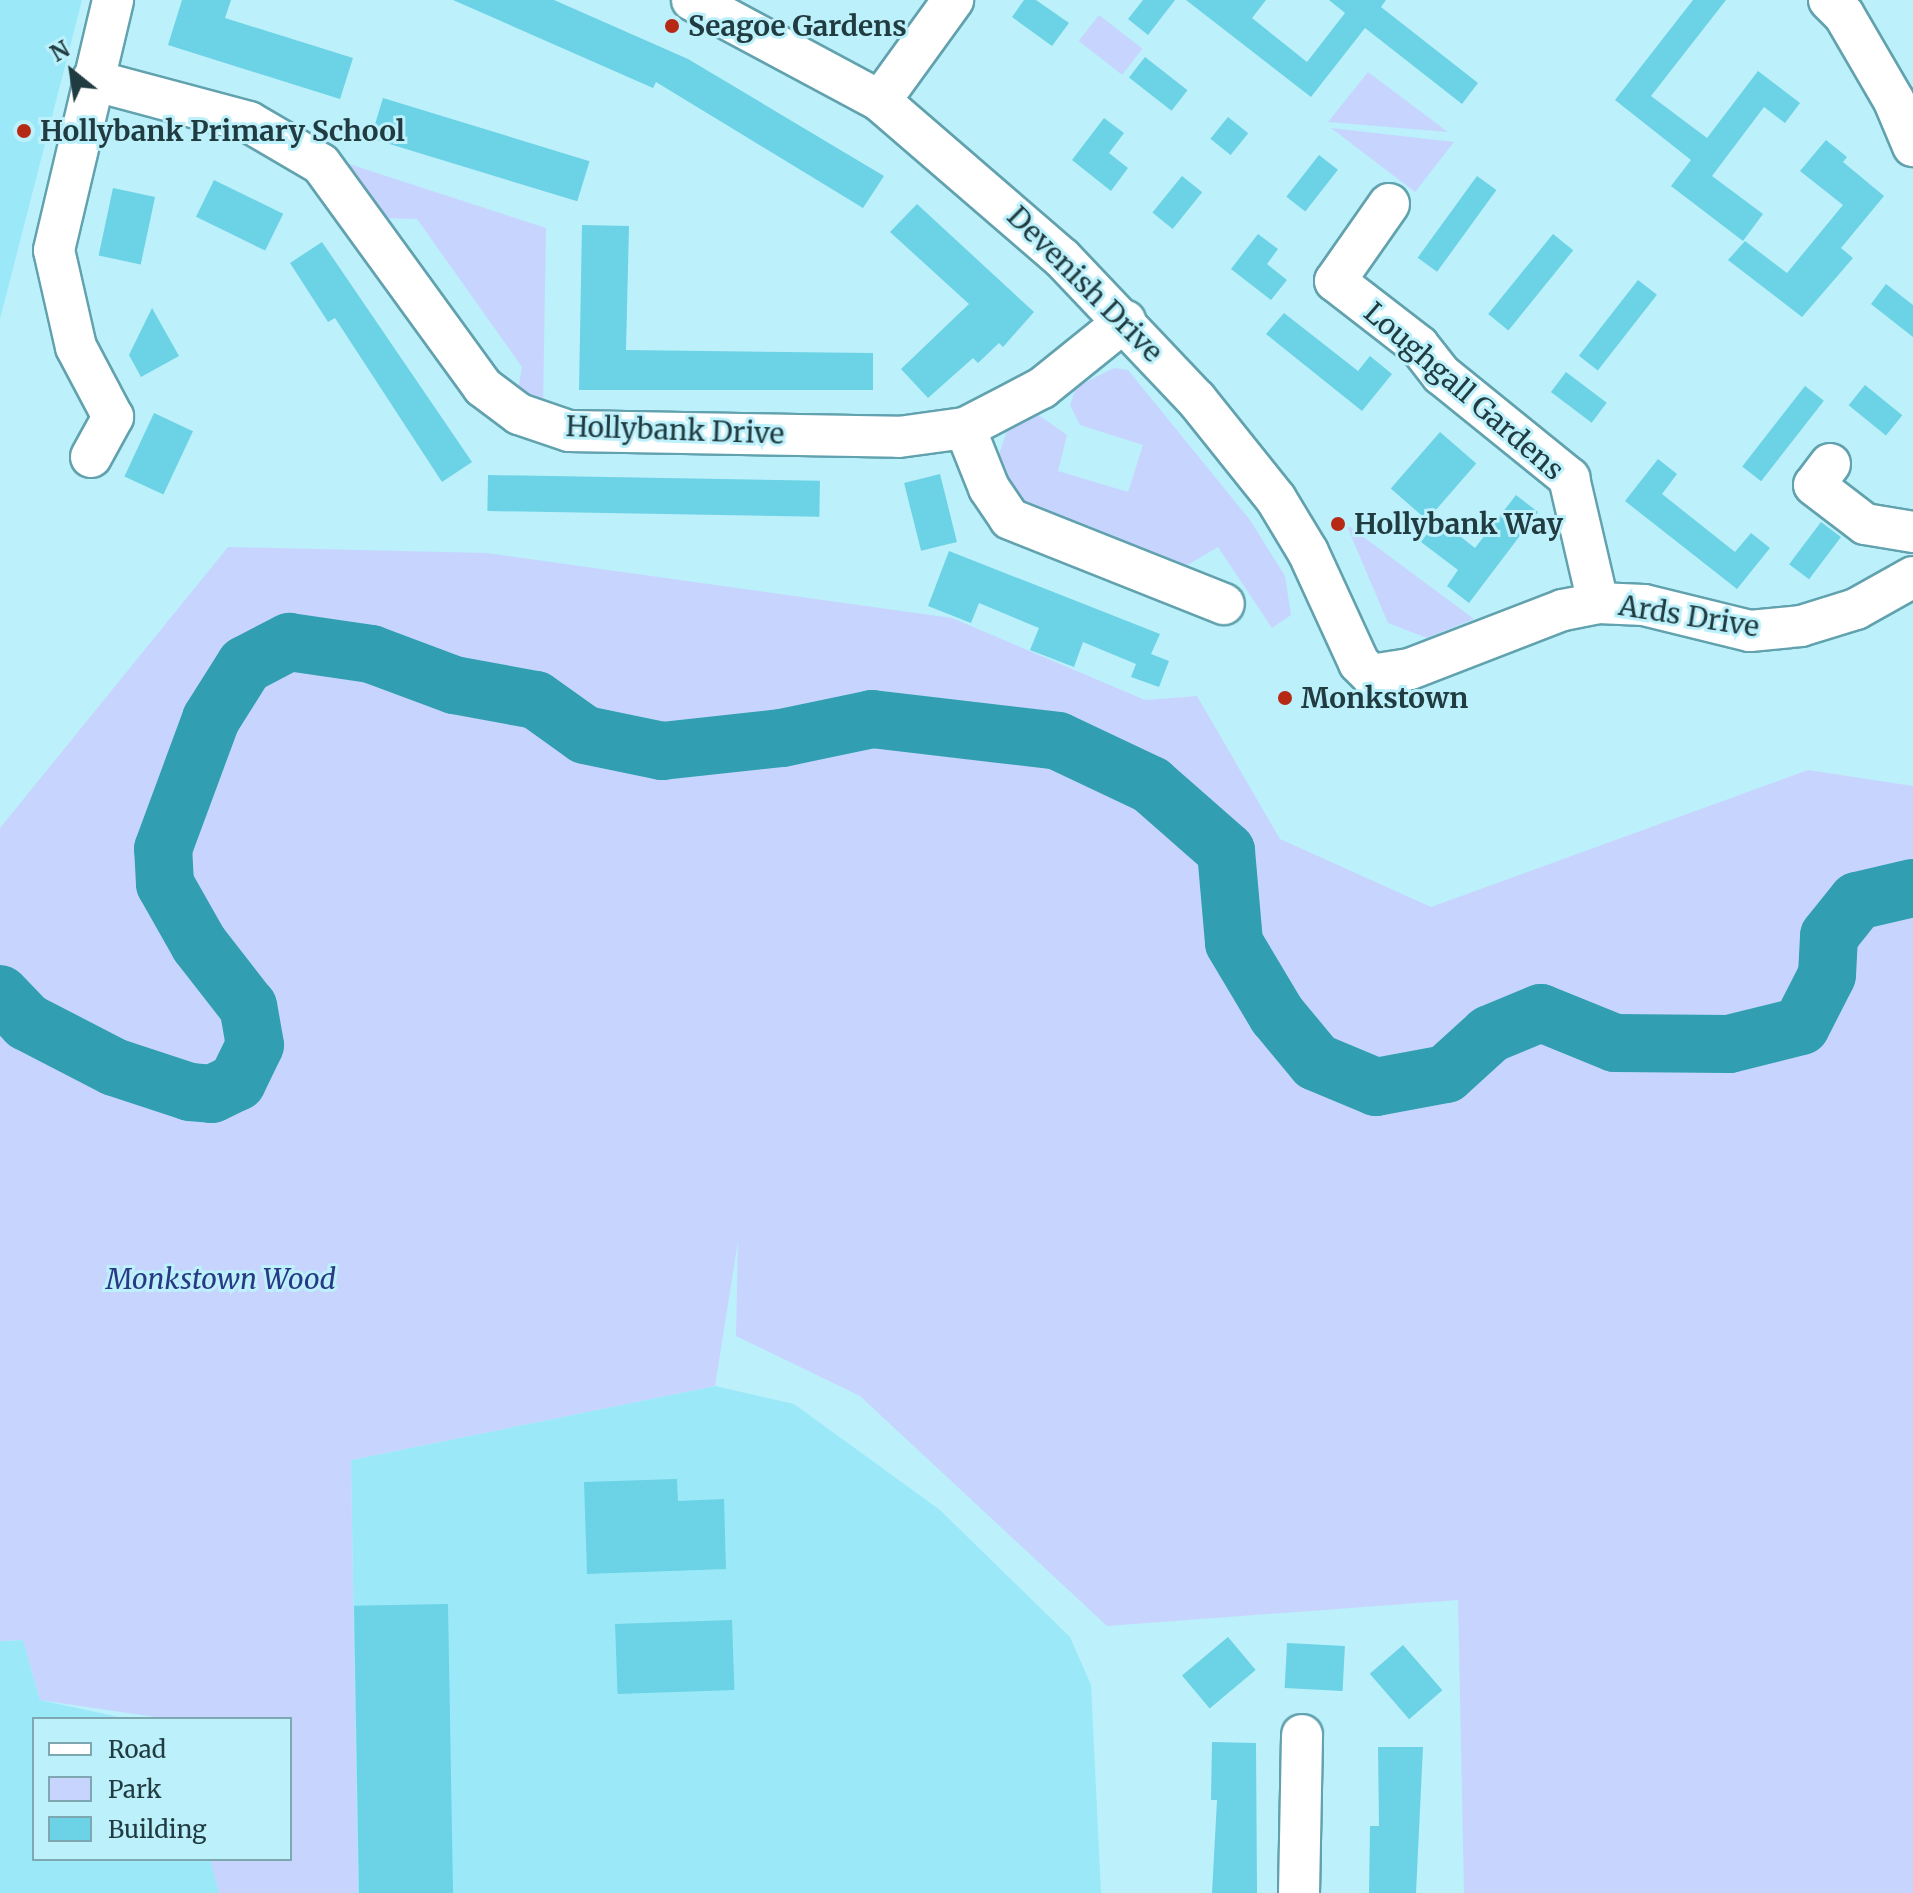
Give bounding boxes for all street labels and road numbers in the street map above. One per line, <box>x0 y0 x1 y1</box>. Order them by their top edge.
street label: Devenish Drive <box>1000 199 1170 369</box>
street label: Loughgall Gardens <box>1357 295 1571 487</box>
street label: Hollybank Drive <box>565 409 785 451</box>
street label: Ards Drive <box>1616 588 1762 644</box>

